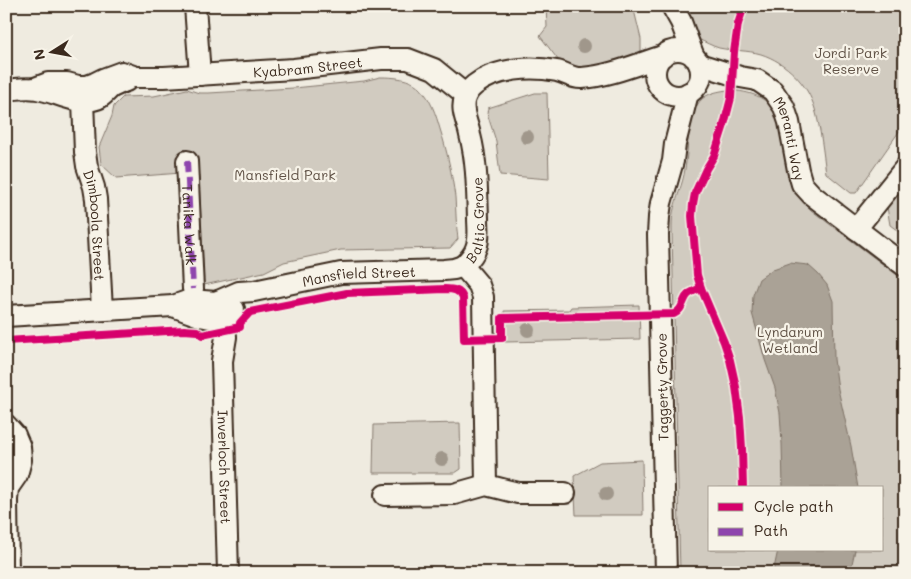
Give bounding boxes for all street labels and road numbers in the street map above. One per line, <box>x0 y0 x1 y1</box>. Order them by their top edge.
street label: Kyabram Street <box>253 52 363 81</box>
street label: Meranti Way <box>770 92 810 183</box>
street label: Dimboola Street <box>79 167 110 281</box>
street label: Baltic Grove <box>461 177 488 266</box>
street label: Tanika Walk <box>179 184 201 266</box>
street label: Mansfield Street <box>300 261 416 290</box>
street label: Taggerty Grove <box>652 333 672 441</box>
street label: Inverloch Street <box>214 410 236 524</box>

